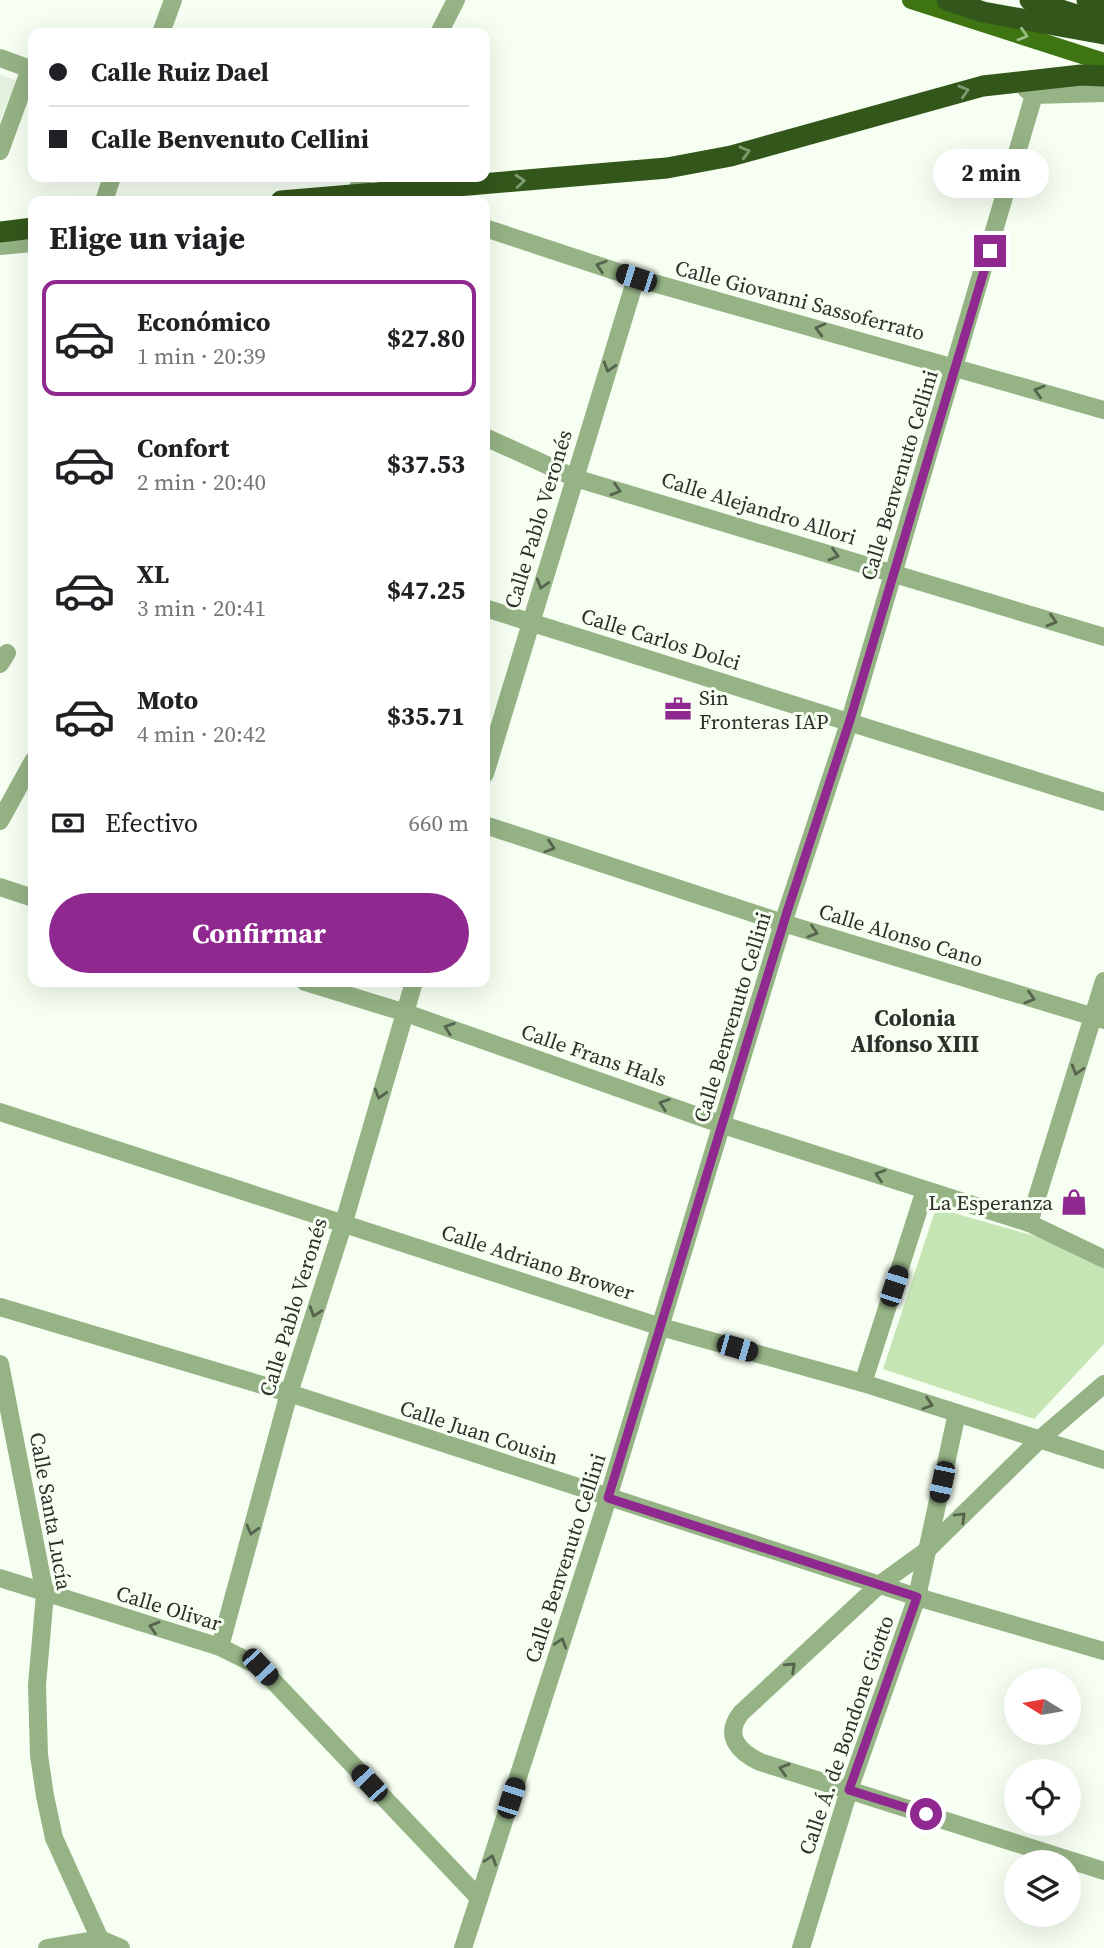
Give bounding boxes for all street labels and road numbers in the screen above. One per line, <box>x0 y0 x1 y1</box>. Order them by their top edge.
street label: Calle Giovanni Sassoferrato <box>672 253 928 347</box>
street label: Calle Benvenuto Cellini <box>853 366 945 584</box>
street label: Calle Pablo Veronés <box>497 426 579 612</box>
street label: Calle Alejandro Allori <box>658 465 860 551</box>
street label: Calle Carlos Dolci <box>578 601 744 677</box>
street label: Calle Alonso Cano <box>815 896 987 974</box>
street label: Calle Benvenuto Cellini <box>686 908 778 1126</box>
street label: Calle Frans Hals <box>517 1017 671 1093</box>
street label: Calle Pablo Veronés <box>252 1214 334 1400</box>
street label: Calle Adriano Brower <box>438 1217 638 1307</box>
street label: Calle Juan Cousin <box>396 1393 562 1471</box>
street label: Calle Santa Lucía <box>23 1430 79 1592</box>
street label: Calle Benvenuto Cellini <box>517 1450 613 1666</box>
street label: Calle Olivar <box>113 1578 225 1638</box>
street label: Calle Á. de Bondone Giotto <box>791 1612 901 1858</box>

